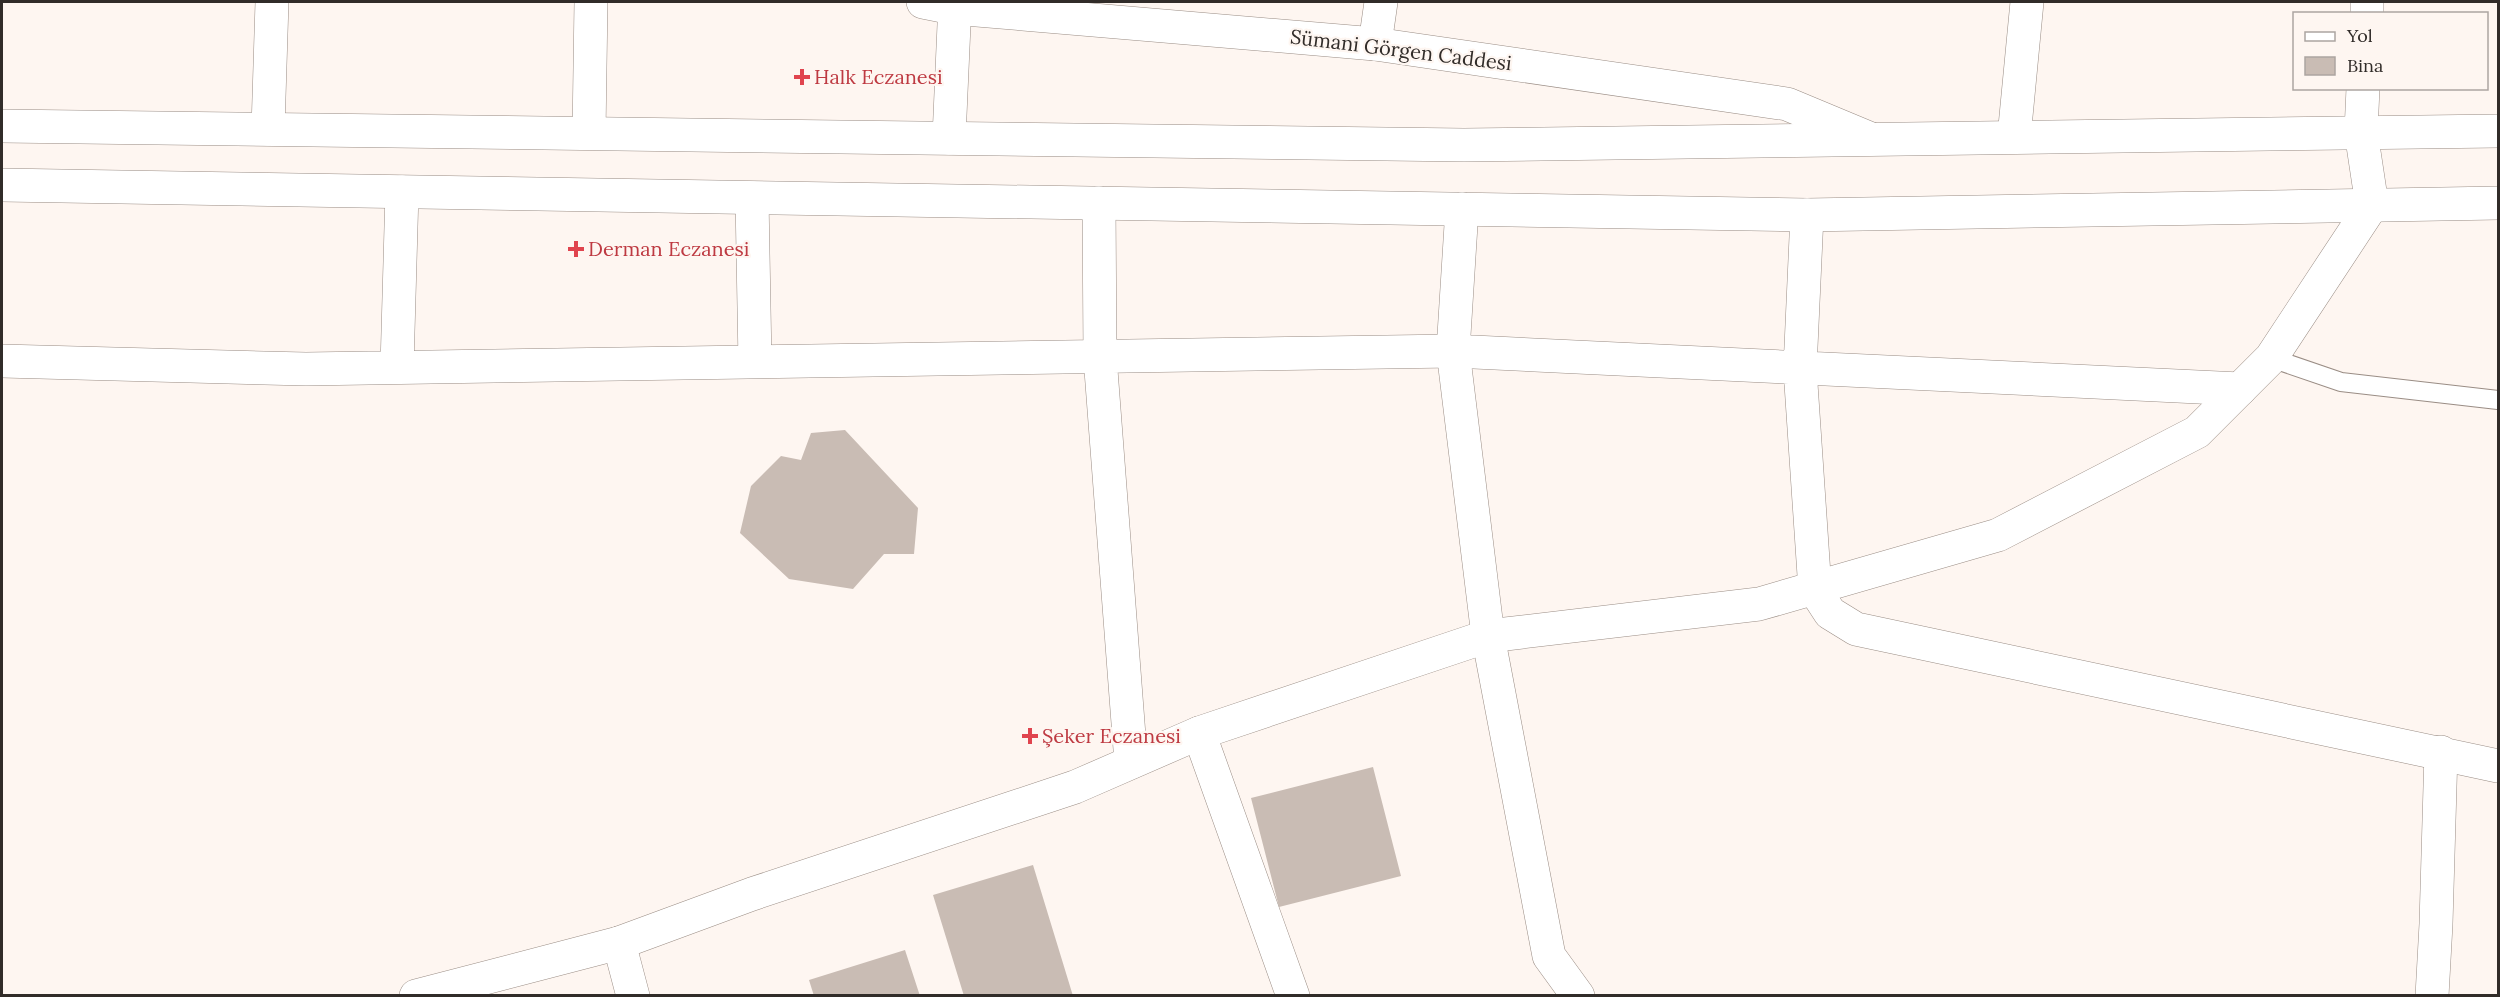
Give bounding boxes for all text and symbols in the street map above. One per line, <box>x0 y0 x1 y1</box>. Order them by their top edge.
legend <box>2293 12 2488 90</box>
street label: Sümani Görgen Caddesi <box>1289 24 1513 75</box>
text: Yol <box>2346 24 2373 47</box>
text: Bina <box>2347 54 2383 77</box>
place label: Halk Eczanesi <box>814 64 943 89</box>
marker: Halk Eczanesi <box>795 70 809 84</box>
place label: Derman Eczanesi <box>588 236 749 261</box>
marker: Derman Eczanesi <box>569 242 583 256</box>
place label: Şeker Eczanesi <box>1042 723 1181 748</box>
marker: Şeker Eczanesi <box>1023 729 1037 743</box>

